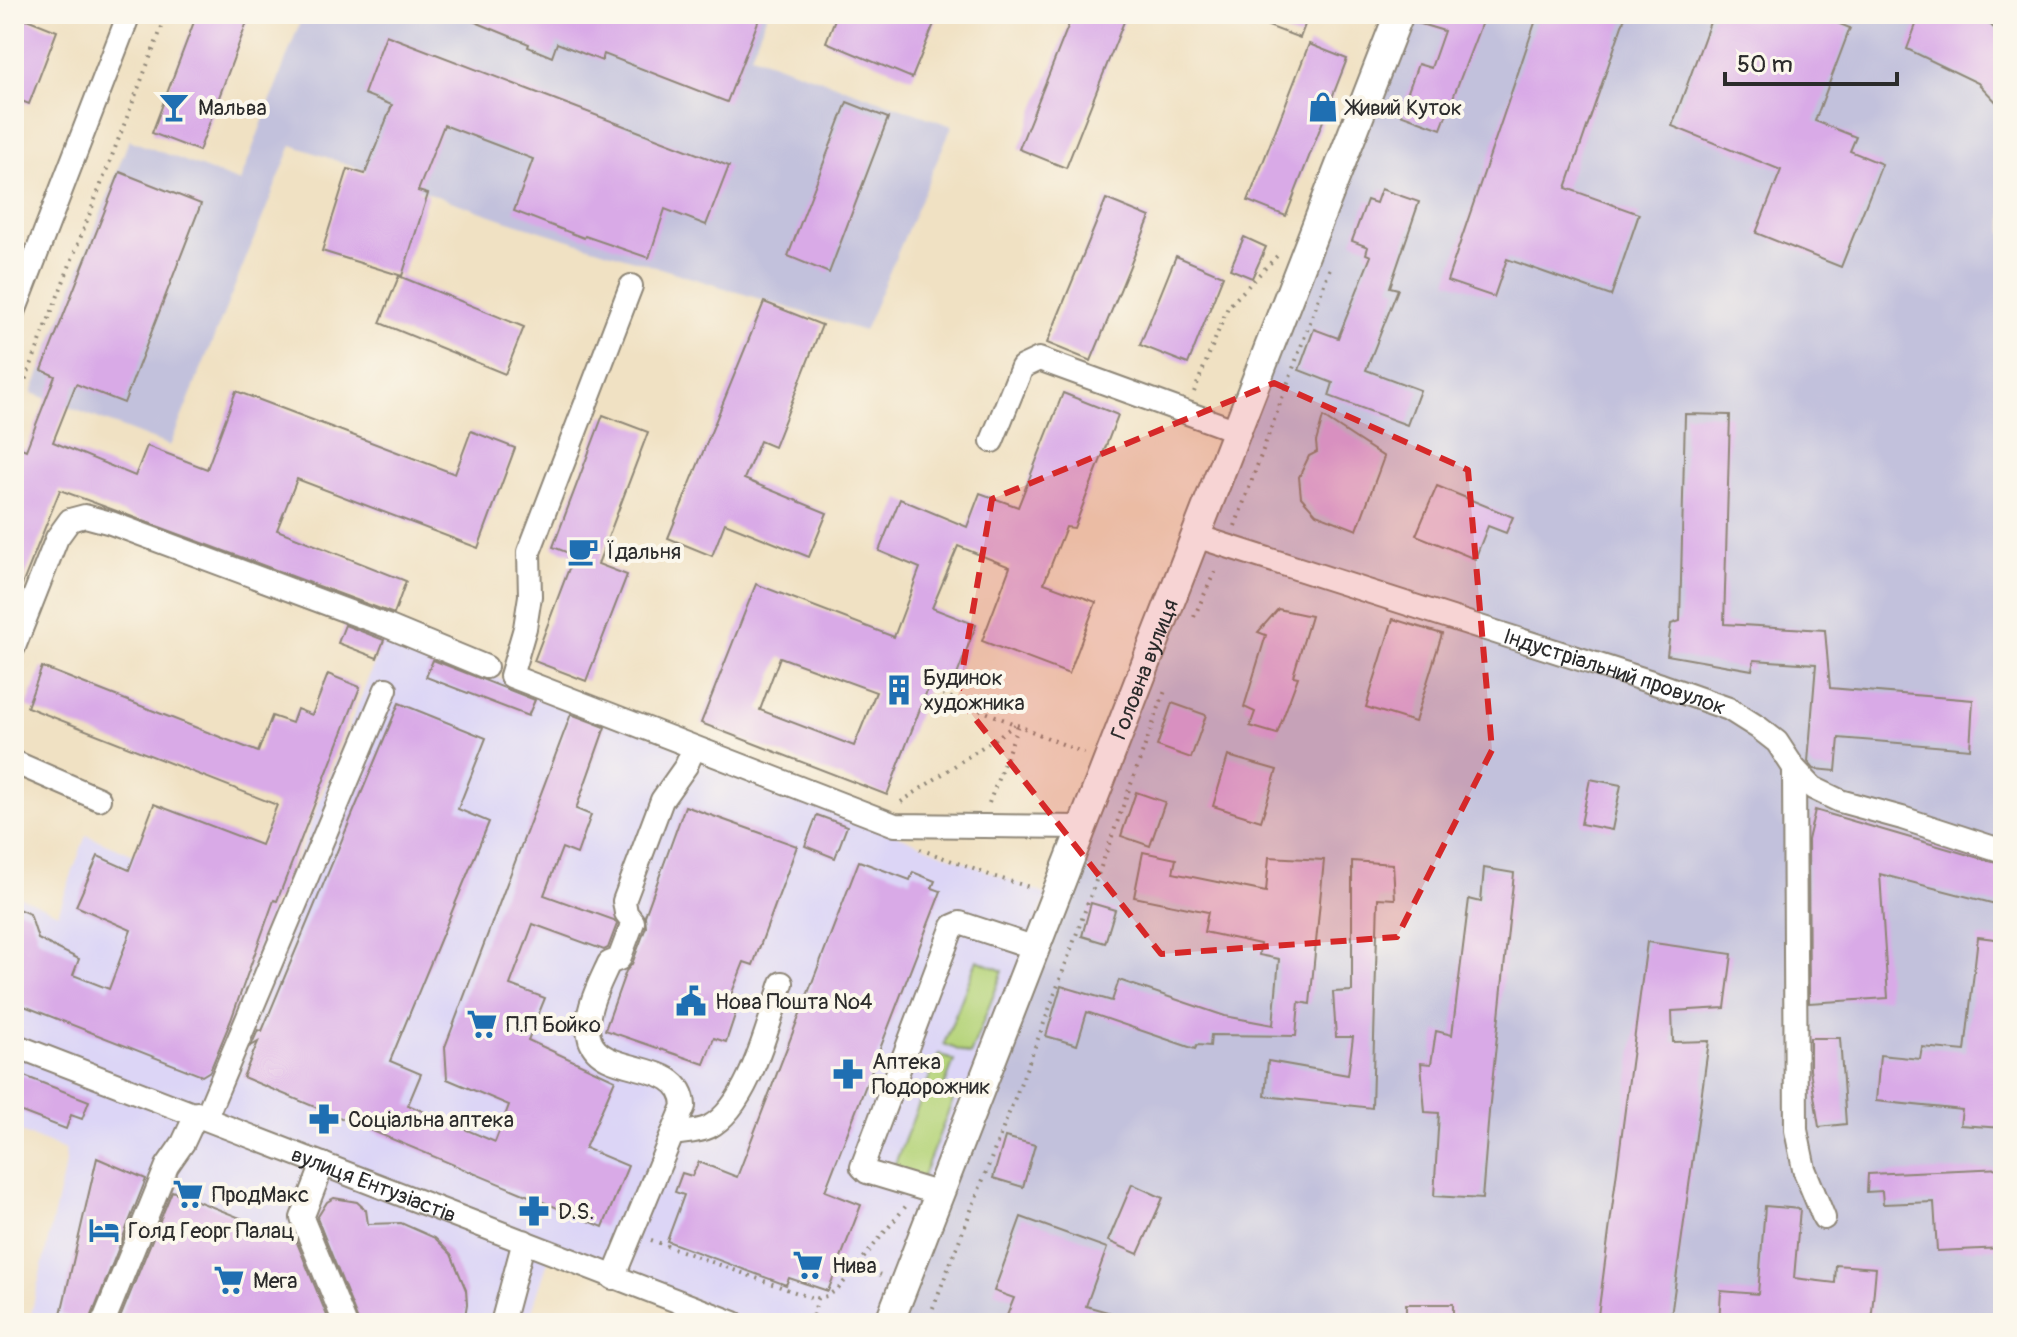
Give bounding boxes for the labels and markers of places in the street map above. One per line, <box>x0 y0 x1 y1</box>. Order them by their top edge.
bar icon: Мальва <box>157 90 191 124</box>
shop icon: Живий Куток <box>1306 90 1340 124</box>
place label: Мальва <box>198 94 267 122</box>
place label: Живий Куток <box>1344 94 1462 122</box>
cafe icon: Їдальня <box>566 534 600 568</box>
place label: Їдальня <box>607 538 681 566</box>
place label: Будинок художника <box>923 664 1025 717</box>
building icon: Будинок художника <box>882 673 916 707</box>
public building icon: Нова Пошта №4 <box>674 984 708 1018</box>
place label: Нова Пошта №4 <box>715 988 873 1016</box>
supermarket icon: П.П Бойко <box>465 1007 499 1041</box>
place label: П.П Бойко <box>506 1011 601 1039</box>
place label: Аптека Подорожник <box>872 1048 990 1101</box>
pharmacy icon: Аптека Подорожник <box>831 1057 865 1091</box>
pharmacy icon: Соціальна аптека <box>307 1102 341 1136</box>
place label: Соціальна аптека <box>348 1106 514 1134</box>
supermarket icon: ПродМакс <box>171 1177 205 1211</box>
place label: ПродМакс <box>212 1181 309 1209</box>
pharmacy icon: D.S. <box>517 1194 551 1228</box>
place label: D.S. <box>558 1198 594 1226</box>
hotel icon: Голд Георг Палац <box>87 1213 121 1247</box>
place label: Голд Георг Палац <box>128 1217 295 1245</box>
supermarket icon: Нива <box>791 1248 825 1282</box>
place label: Нива <box>832 1252 877 1280</box>
supermarket icon: Мега <box>212 1263 246 1297</box>
place label: Мега <box>253 1267 297 1295</box>

